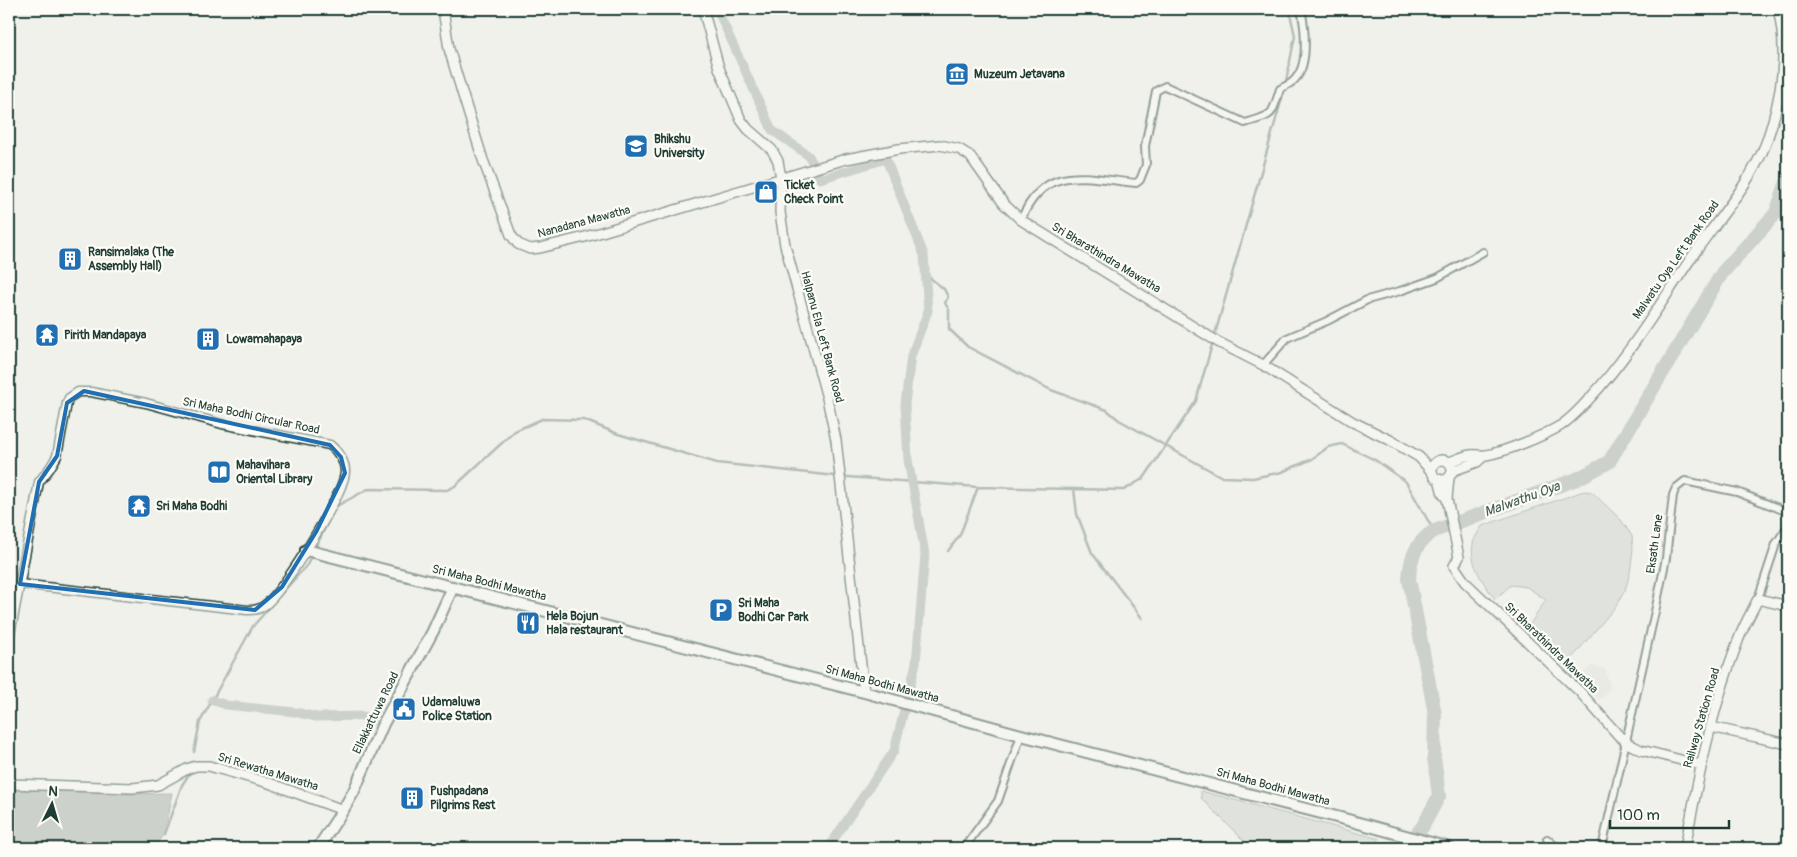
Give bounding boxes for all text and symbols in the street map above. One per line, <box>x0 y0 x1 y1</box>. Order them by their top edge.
museum icon: Muzeum Jetavana <box>944 61 970 87</box>
place label: Muzeum Jetavana <box>974 67 1065 82</box>
place label: Bhikshu University <box>654 132 705 161</box>
school or university icon: Bhikshu University <box>623 133 649 159</box>
place label: Ticket Check Point <box>783 178 844 207</box>
shop icon: Ticket Check Point <box>753 179 779 205</box>
street label: Malwatu Oya Left Bank Road <box>1629 198 1723 322</box>
street label: Nanadana Mawatha <box>536 202 632 242</box>
street label: Sri Bharathindra Mawatha <box>1049 219 1164 297</box>
place label: Ransimalaka (The Assembly Hall) <box>88 245 175 274</box>
building icon: Ransimalaka (The Assembly Hall) <box>57 246 83 272</box>
street label: Halpanu Ela Left Bank Road <box>797 269 847 405</box>
temple icon: Pirith Mandapaya <box>34 322 60 348</box>
building icon: Lowamahapaya <box>195 326 221 352</box>
place label: Pirith Mandapaya <box>64 328 147 343</box>
place label: Lowamahapaya <box>226 332 303 347</box>
street label: Sri Maha Bodhi Circular Road <box>181 394 321 438</box>
place label: Mahavihara Oriental Library <box>236 458 313 487</box>
library icon: Mahavihara Oriental Library <box>206 459 232 485</box>
water label: Malwathu Oya <box>1482 477 1563 521</box>
temple icon: Sri Maha Bodhi <box>126 493 152 519</box>
place label: Sri Maha Bodhi <box>156 499 227 514</box>
street label: Eksath Lane <box>1643 513 1667 575</box>
street label: Sri Maha Bodhi Mawatha <box>430 562 548 605</box>
place label: Sri Maha Bodhi Car Park <box>738 596 809 625</box>
parking icon: Sri Maha Bodhi Car Park <box>708 597 734 623</box>
street label: Sri Bharathindra Mawatha <box>1501 599 1601 697</box>
place label: Hela Bojun Hala restaurant <box>546 609 624 638</box>
restaurant icon: Hela Bojun Hala restaurant <box>515 610 541 636</box>
street label: Sri Maha Bodhi Mawatha <box>823 662 941 707</box>
street label: Railway Station Road <box>1681 666 1724 770</box>
street label: Ellakkattuwa Road <box>350 669 402 757</box>
place label: Udamaluwa Police Station <box>422 695 492 724</box>
public building icon: Udamaluwa Police Station <box>391 696 417 722</box>
street label: Sri Rewatha Mawatha <box>216 750 321 795</box>
street label: Sri Maha Bodhi Mawatha <box>1214 765 1332 810</box>
north arrow <box>28 780 78 830</box>
text: N <box>48 783 59 800</box>
place label: Pushpadana Pilgrims Rest <box>430 784 496 813</box>
building icon: Pushpadana Pilgrims Rest <box>399 785 425 811</box>
scale bar <box>1610 797 1728 829</box>
text: 100 m <box>1617 806 1660 825</box>

